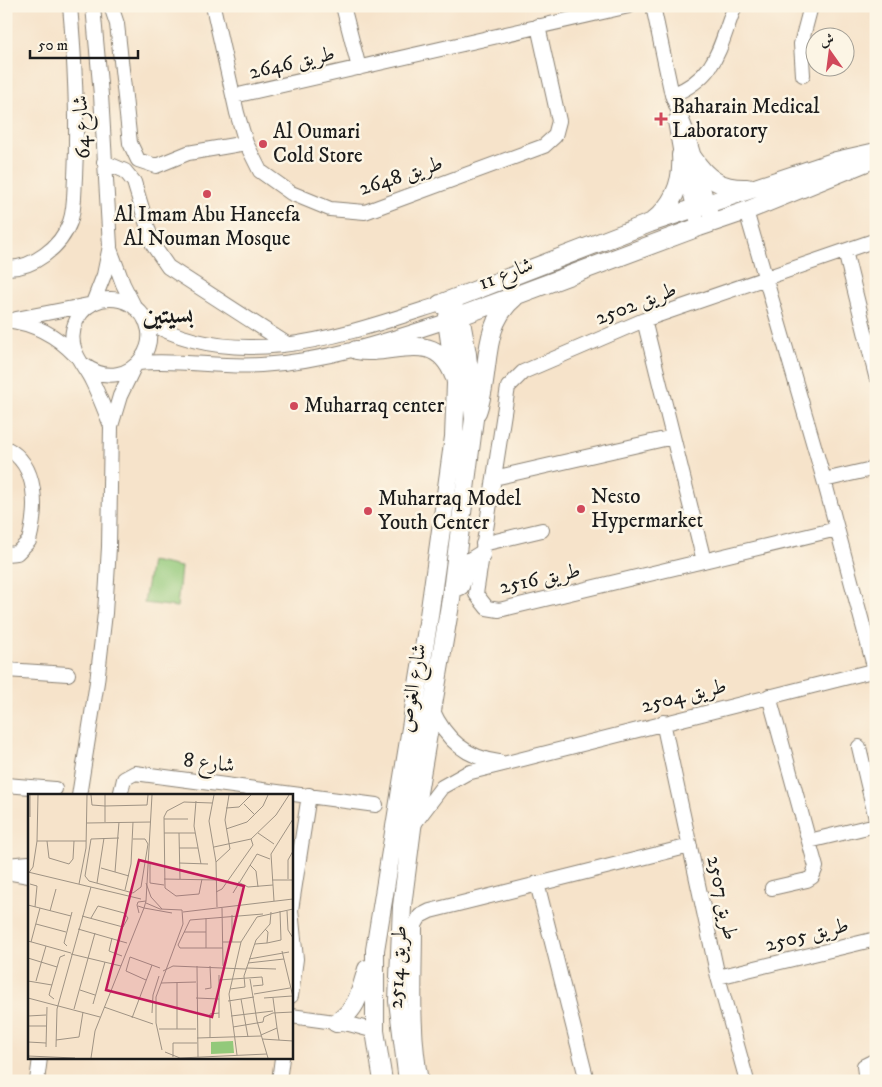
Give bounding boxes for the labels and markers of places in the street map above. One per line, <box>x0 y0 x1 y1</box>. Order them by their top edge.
place label: Baharain Medical Laboratory <box>672 94 820 144</box>
marker: Baharain Medical Laboratory <box>654 112 668 126</box>
place label: Al Oumari Cold Store <box>273 119 363 169</box>
marker: Al Oumari Cold Store <box>257 138 269 150</box>
marker: Al Imam Abu Haneefa Al Nouman Mosque <box>201 188 213 200</box>
place label: Al Imam Abu Haneefa Al Nouman Mosque <box>114 202 300 252</box>
place label: Muharraq center <box>304 393 444 419</box>
marker: Muharraq center <box>288 400 300 412</box>
place label: Nesto Hypermarket <box>591 484 704 534</box>
place label: Muharraq Model Youth Center <box>378 486 522 536</box>
marker: Nesto Hypermarket <box>575 503 587 515</box>
marker: Muharraq Model Youth Center <box>362 505 374 517</box>

